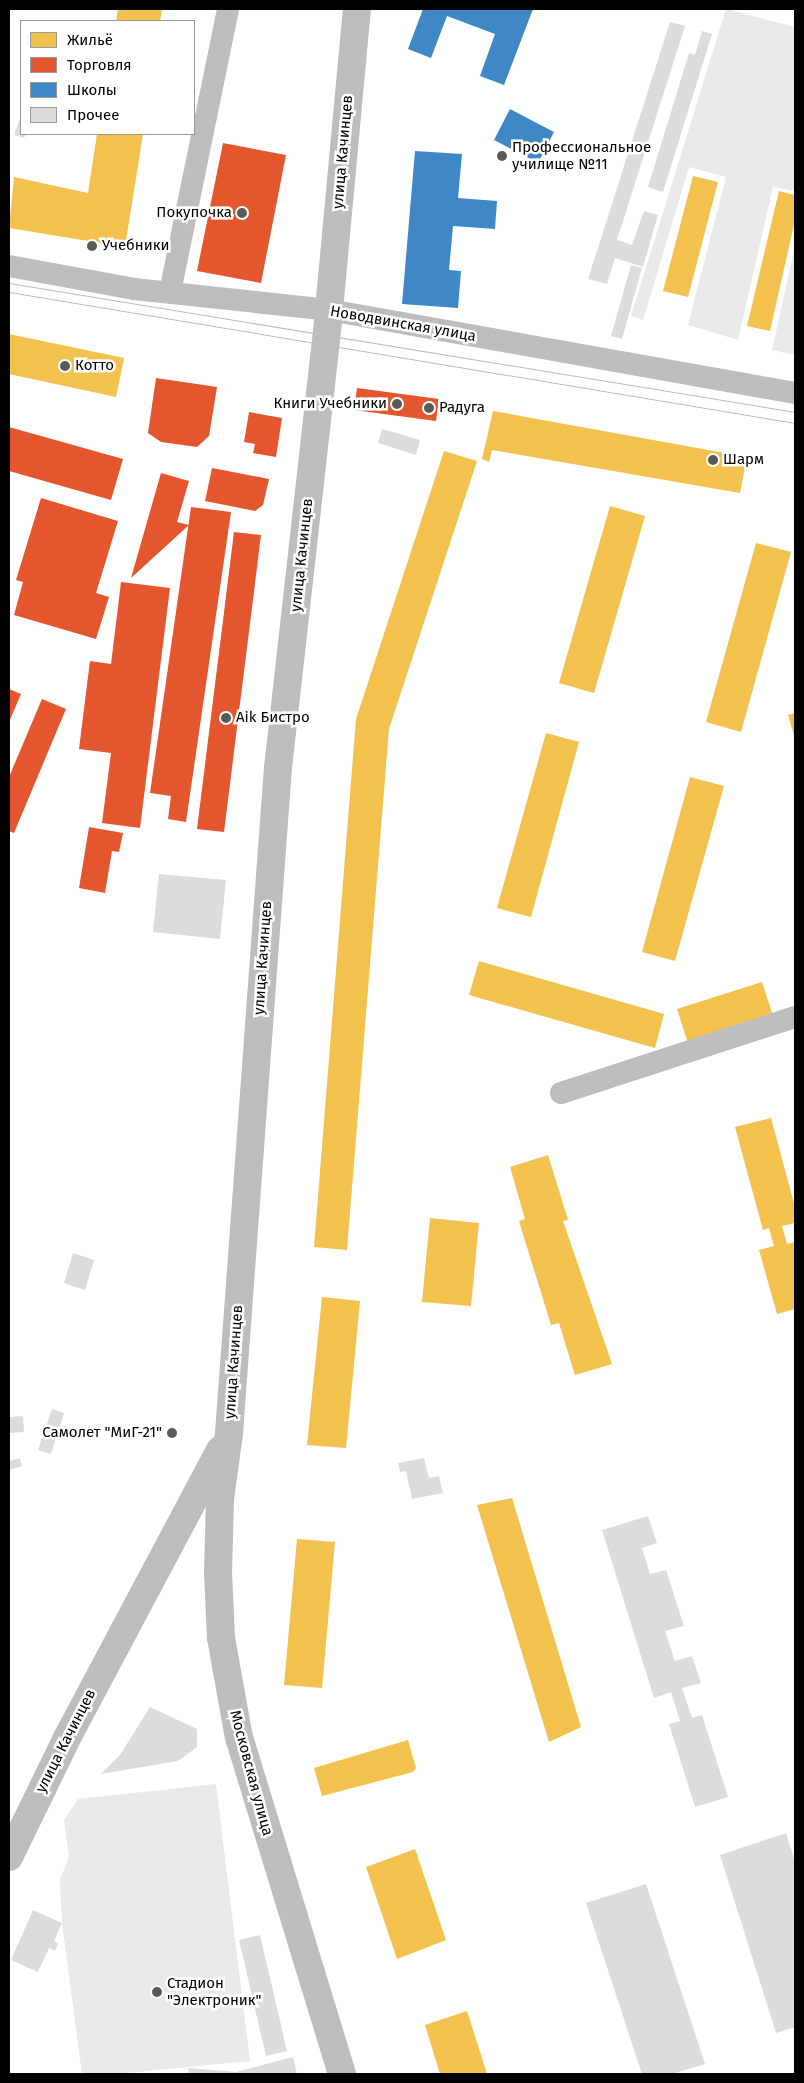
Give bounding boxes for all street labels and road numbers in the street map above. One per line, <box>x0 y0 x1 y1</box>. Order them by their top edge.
street label: улица Качинцев <box>329 94 357 210</box>
street label: Новодвинская улица <box>329 302 477 346</box>
street label: улица Качинцев <box>287 497 317 613</box>
street label: улица Качинцев <box>250 900 276 1016</box>
street label: улица Качинцев <box>221 1304 247 1420</box>
street label: улица Качинцев <box>32 1686 100 1796</box>
street label: Московская улица <box>226 1708 276 1838</box>

